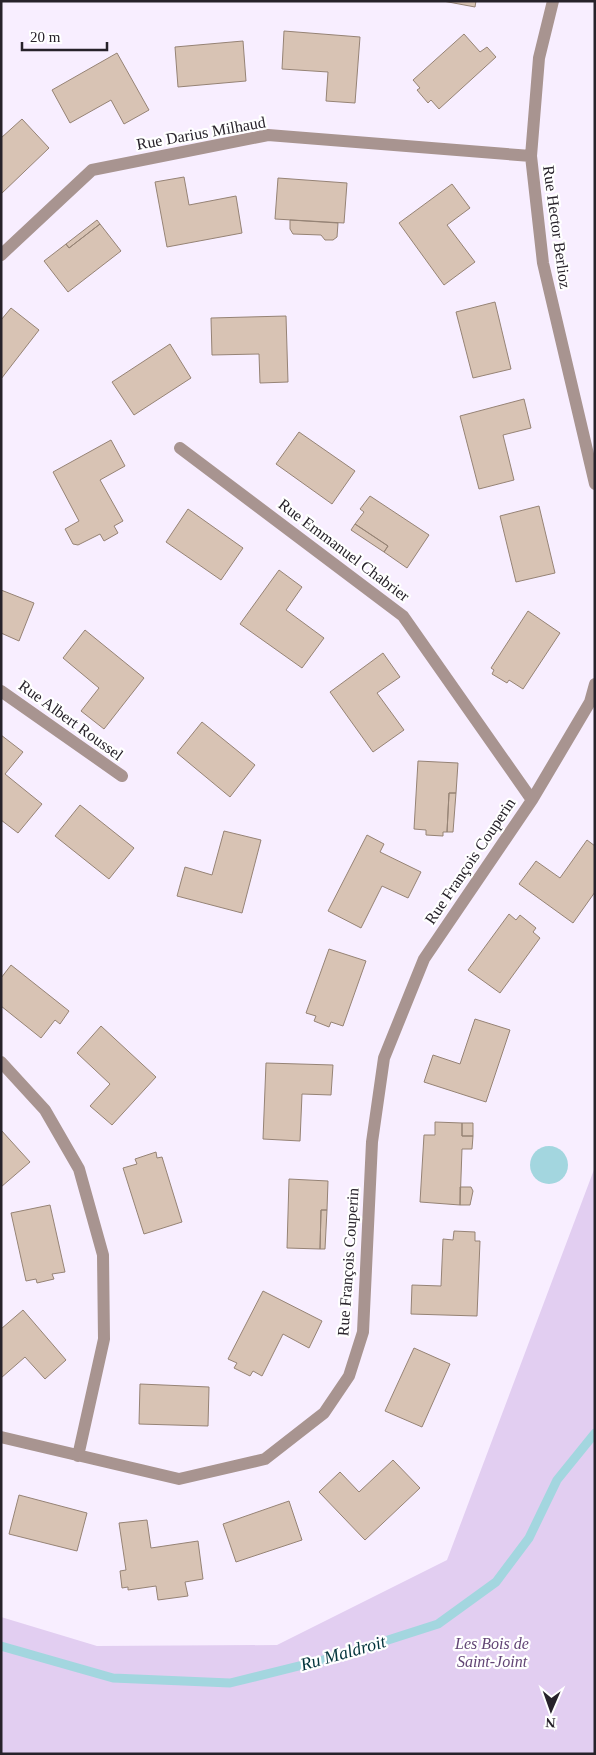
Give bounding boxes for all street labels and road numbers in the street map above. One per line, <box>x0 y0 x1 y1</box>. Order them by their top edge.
street label: Rue Darius Milhaud <box>135 113 267 153</box>
street label: Rue Hector Berlioz <box>540 164 574 290</box>
street label: Rue Emmanuel Chabrier <box>275 495 413 605</box>
street label: Rue Albert Roussel <box>16 677 127 764</box>
street label: Rue François Couperin <box>421 795 519 928</box>
street label: Rue François Couperin <box>334 1187 363 1337</box>

